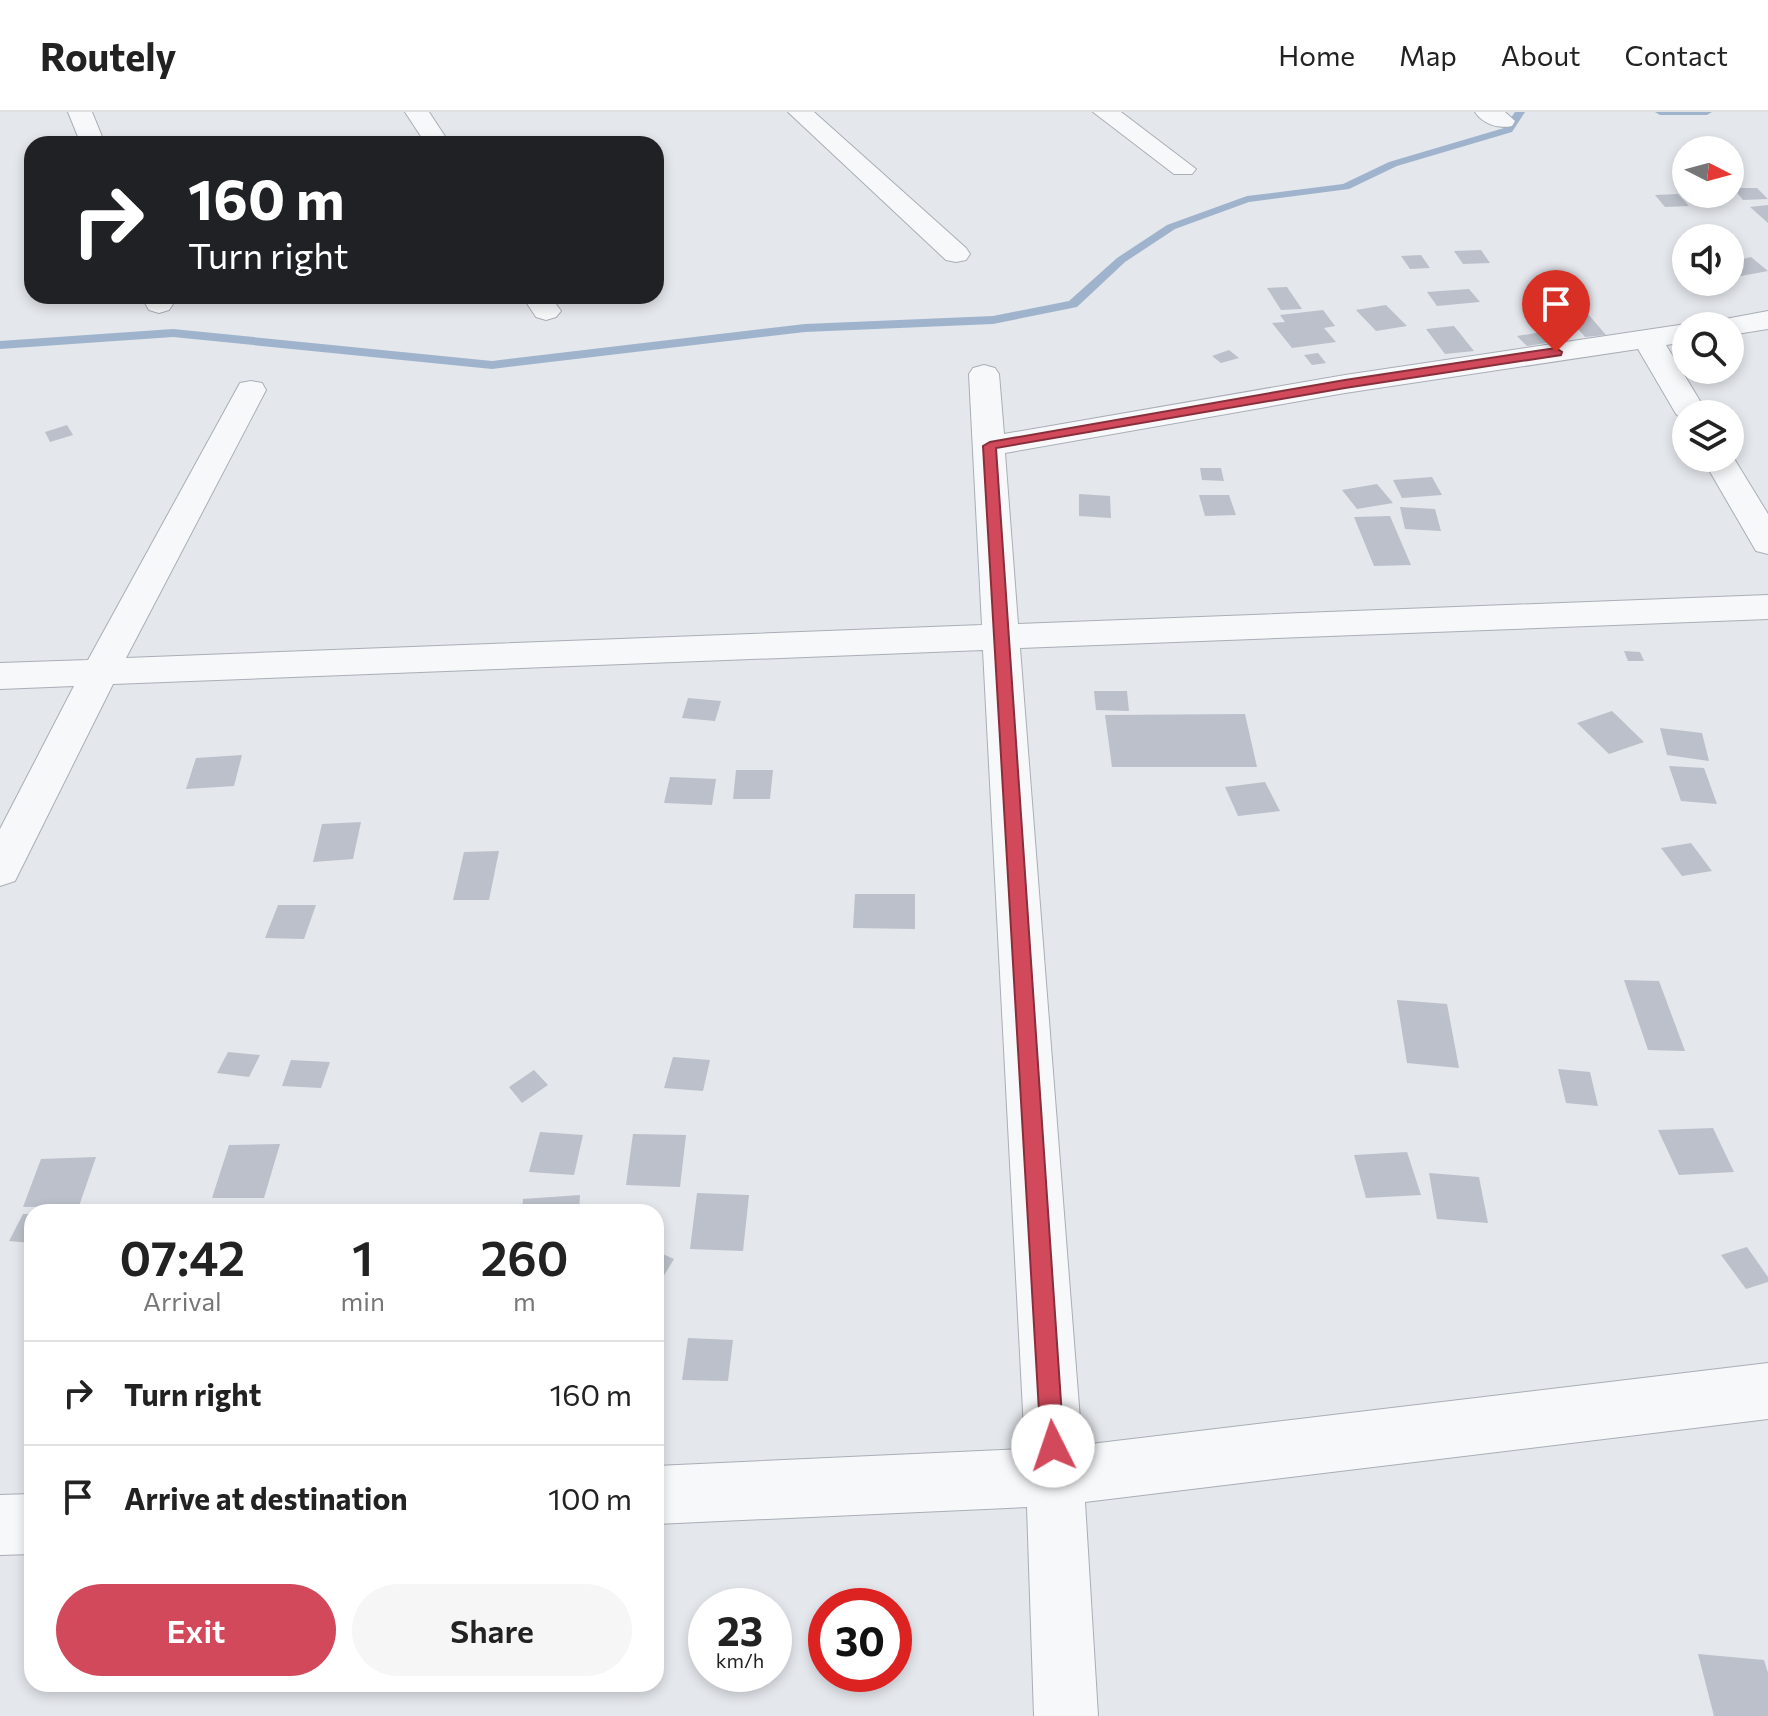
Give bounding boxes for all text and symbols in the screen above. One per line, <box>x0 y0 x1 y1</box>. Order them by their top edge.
text: Routely <box>40 32 176 79</box>
text: Home <box>1278 38 1355 72</box>
text: Map <box>1399 38 1457 72</box>
text: About <box>1501 38 1581 72</box>
text: Contact <box>1625 38 1728 72</box>
north arrow <box>1672 136 1744 208</box>
map controls <box>1672 136 1744 472</box>
text: 160 m <box>188 163 345 232</box>
icon: right <box>56 168 160 272</box>
button: sound <box>1672 224 1744 296</box>
text: Turn right <box>188 232 349 276</box>
pin <box>1522 270 1590 352</box>
icon: arrive <box>1534 282 1578 326</box>
button: search <box>1672 312 1744 384</box>
button: layers <box>1672 400 1744 472</box>
text: 07:42 <box>120 1227 245 1286</box>
text: 1 <box>352 1227 373 1286</box>
text: 260 <box>480 1227 568 1286</box>
text: Arrival <box>143 1285 222 1316</box>
text: min <box>341 1285 385 1316</box>
text: m <box>513 1285 536 1316</box>
icon: right <box>56 1371 100 1415</box>
text: Turn right <box>124 1375 261 1412</box>
text: 160 m <box>549 1375 632 1412</box>
position arrow <box>1011 1404 1095 1488</box>
icon: arrive <box>56 1475 100 1519</box>
text: Arrive at destination <box>124 1479 408 1516</box>
text: 100 m <box>548 1479 632 1516</box>
button: Exit <box>56 1584 336 1676</box>
button: Share <box>352 1584 632 1676</box>
speed limit sign: 30 <box>808 1588 912 1692</box>
text: 23 <box>717 1605 763 1654</box>
text: km/h <box>716 1648 764 1672</box>

